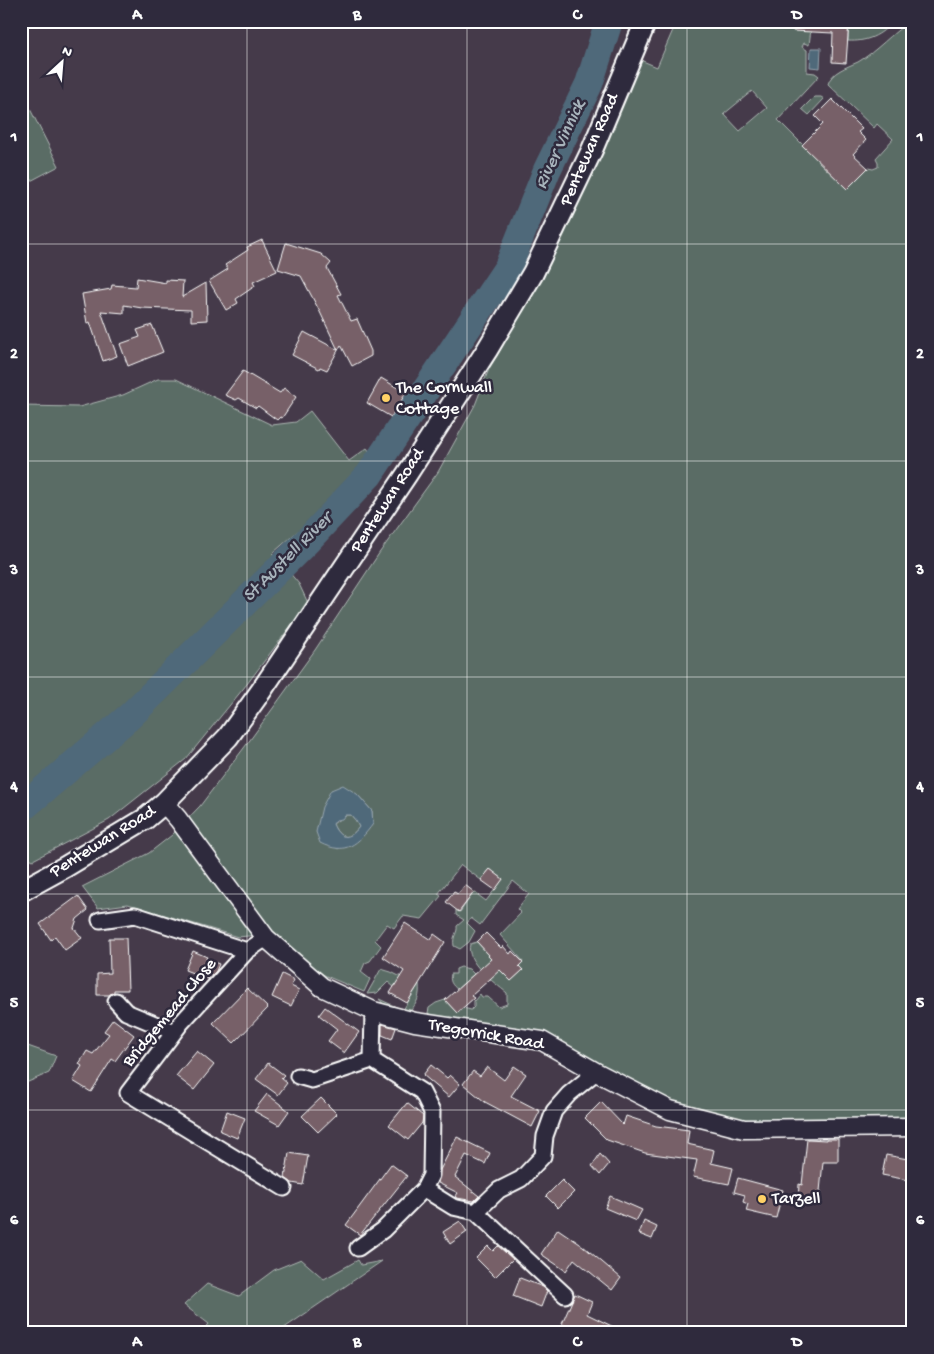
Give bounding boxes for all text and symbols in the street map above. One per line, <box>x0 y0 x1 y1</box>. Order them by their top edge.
text: A <box>131 7 143 26</box>
text: B <box>352 7 362 26</box>
text: C <box>572 7 583 26</box>
text: D <box>790 7 803 26</box>
north arrow <box>38 38 88 88</box>
text: N <box>59 43 74 62</box>
street label: Pentewan Road <box>555 89 625 210</box>
water label: River Vinnick <box>530 96 592 193</box>
text: 1 <box>10 129 17 148</box>
text: 1 <box>916 129 923 148</box>
text: 2 <box>10 346 18 365</box>
text: 2 <box>916 346 924 365</box>
place label: The Cornwall Cottage <box>395 378 492 420</box>
marker: The Cornwall Cottage <box>380 392 392 404</box>
street label: Pentewan Road <box>346 444 430 558</box>
water label: St Austell River <box>238 505 341 608</box>
text: 3 <box>9 562 18 581</box>
text: 3 <box>915 562 924 581</box>
text: 4 <box>9 779 18 798</box>
text: 4 <box>915 779 924 798</box>
street label: Pentewan Road <box>45 800 161 883</box>
street label: Bridgemead Close <box>118 954 222 1072</box>
text: 5 <box>10 995 19 1014</box>
text: 5 <box>916 995 925 1014</box>
street label: Tregorrick Road <box>426 1014 547 1056</box>
place label: Tarzell <box>771 1189 820 1210</box>
marker: Tarzell <box>756 1193 768 1205</box>
text: 6 <box>10 1212 19 1231</box>
text: 6 <box>916 1212 925 1231</box>
text: A <box>131 1334 143 1353</box>
text: B <box>352 1334 362 1353</box>
text: C <box>572 1334 583 1353</box>
text: D <box>790 1334 803 1353</box>

